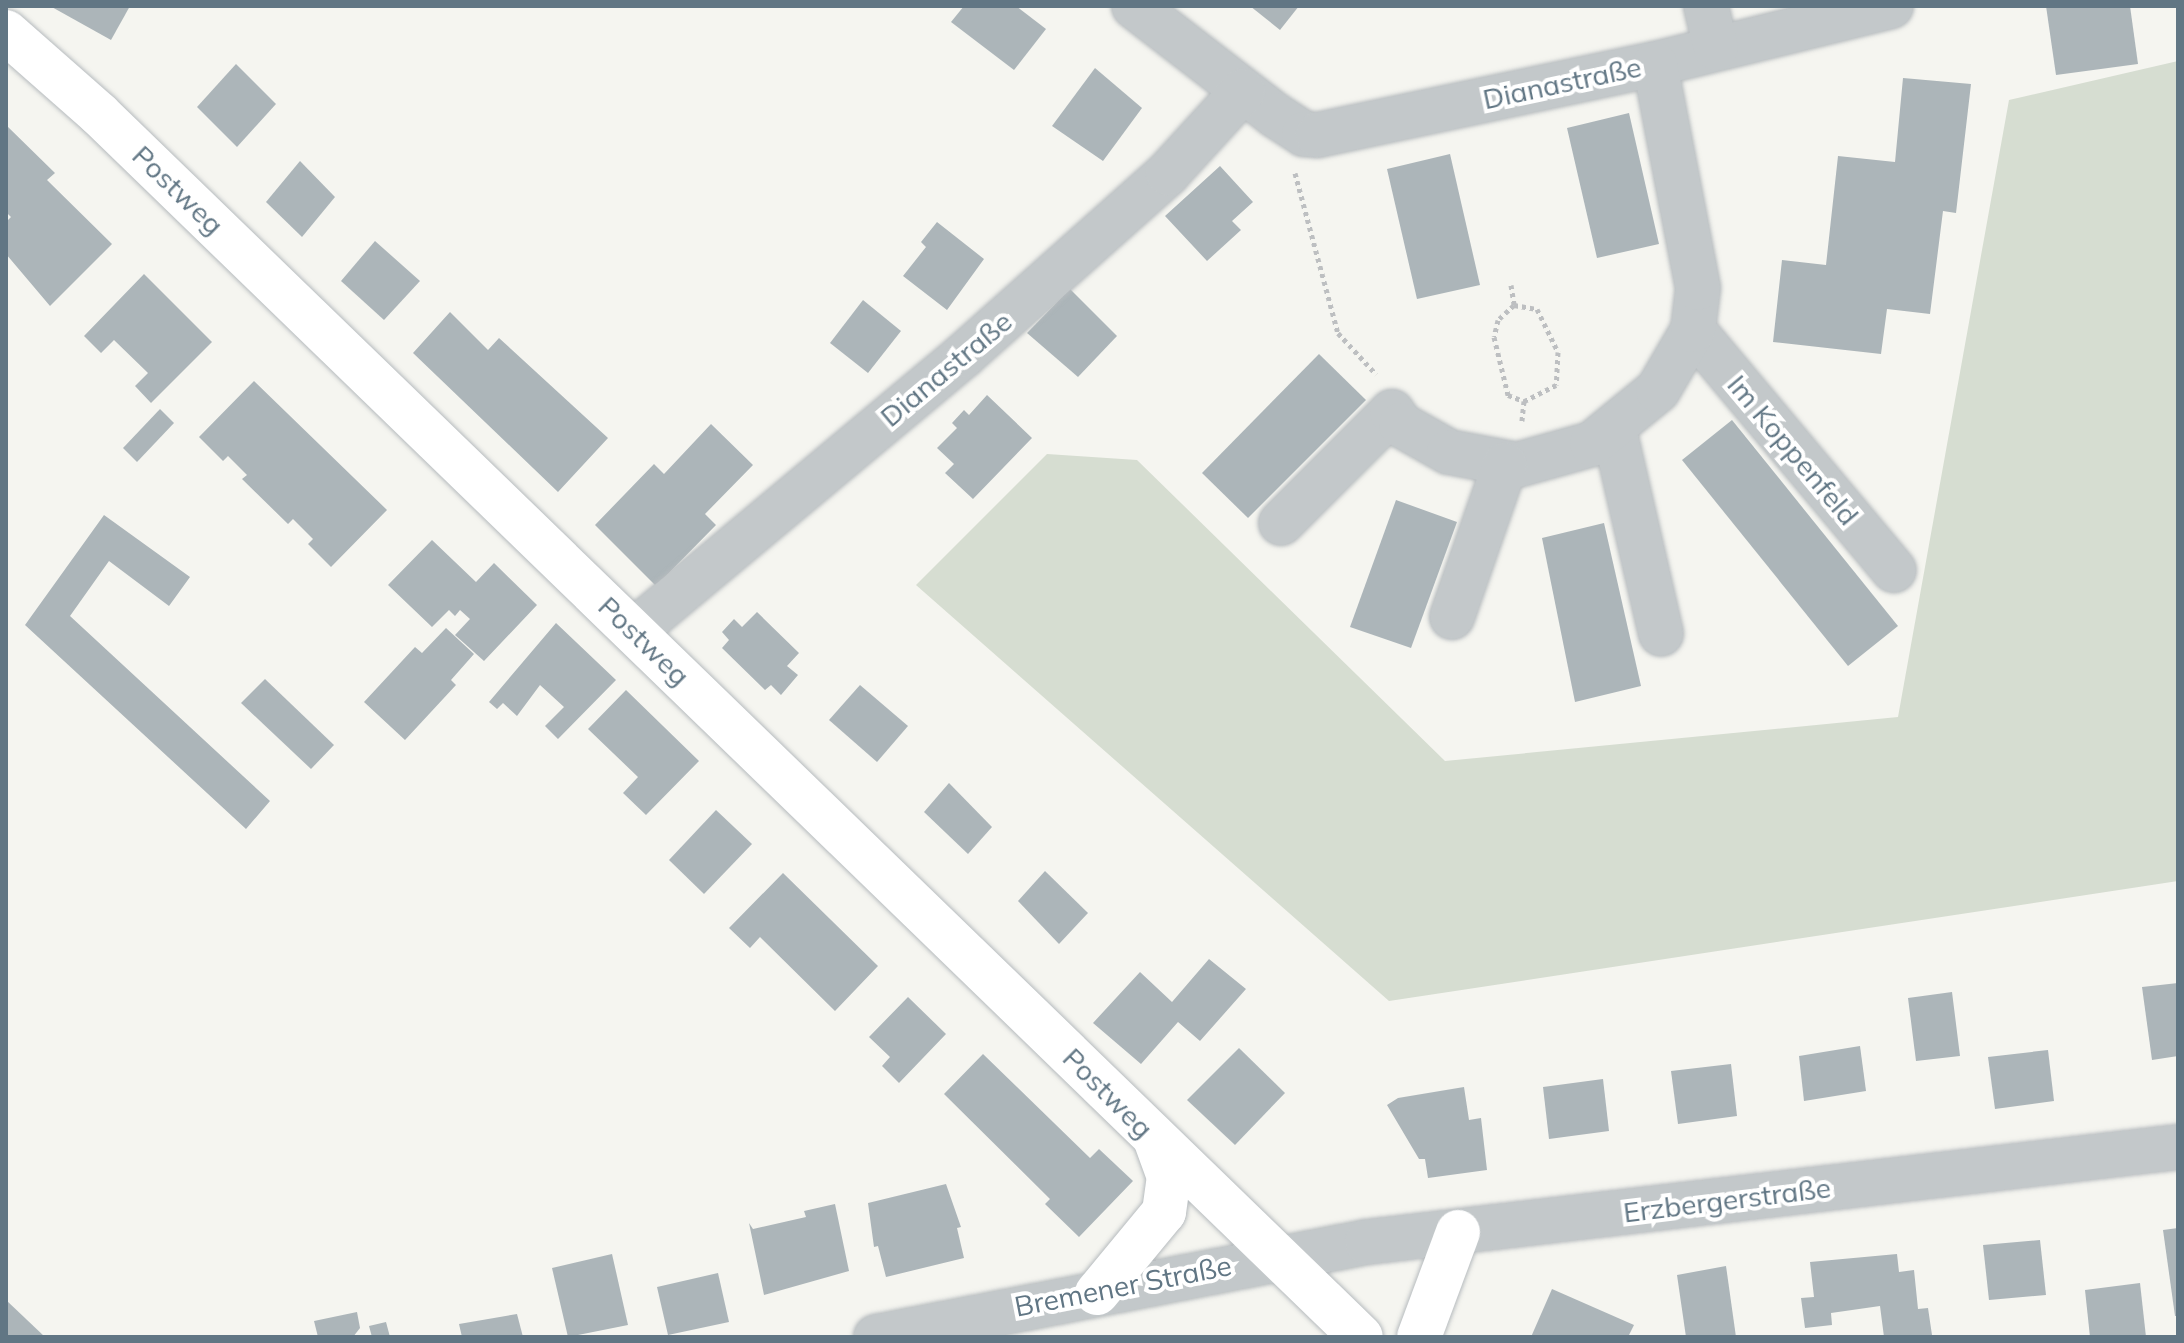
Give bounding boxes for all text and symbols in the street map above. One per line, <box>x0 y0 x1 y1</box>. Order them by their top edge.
street label: Dianastraße <box>1480 50 1644 116</box>
street label: Postweg <box>125 138 231 242</box>
street label: Dianastraße <box>874 304 1018 434</box>
street label: Im Koppenfeld <box>1720 368 1866 532</box>
street label: Postweg <box>591 589 697 693</box>
street label: Postweg <box>1056 1041 1160 1145</box>
street label: Erzbergerstraße <box>1621 1171 1833 1229</box>
street label: Bremener Straße <box>1012 1249 1234 1323</box>

